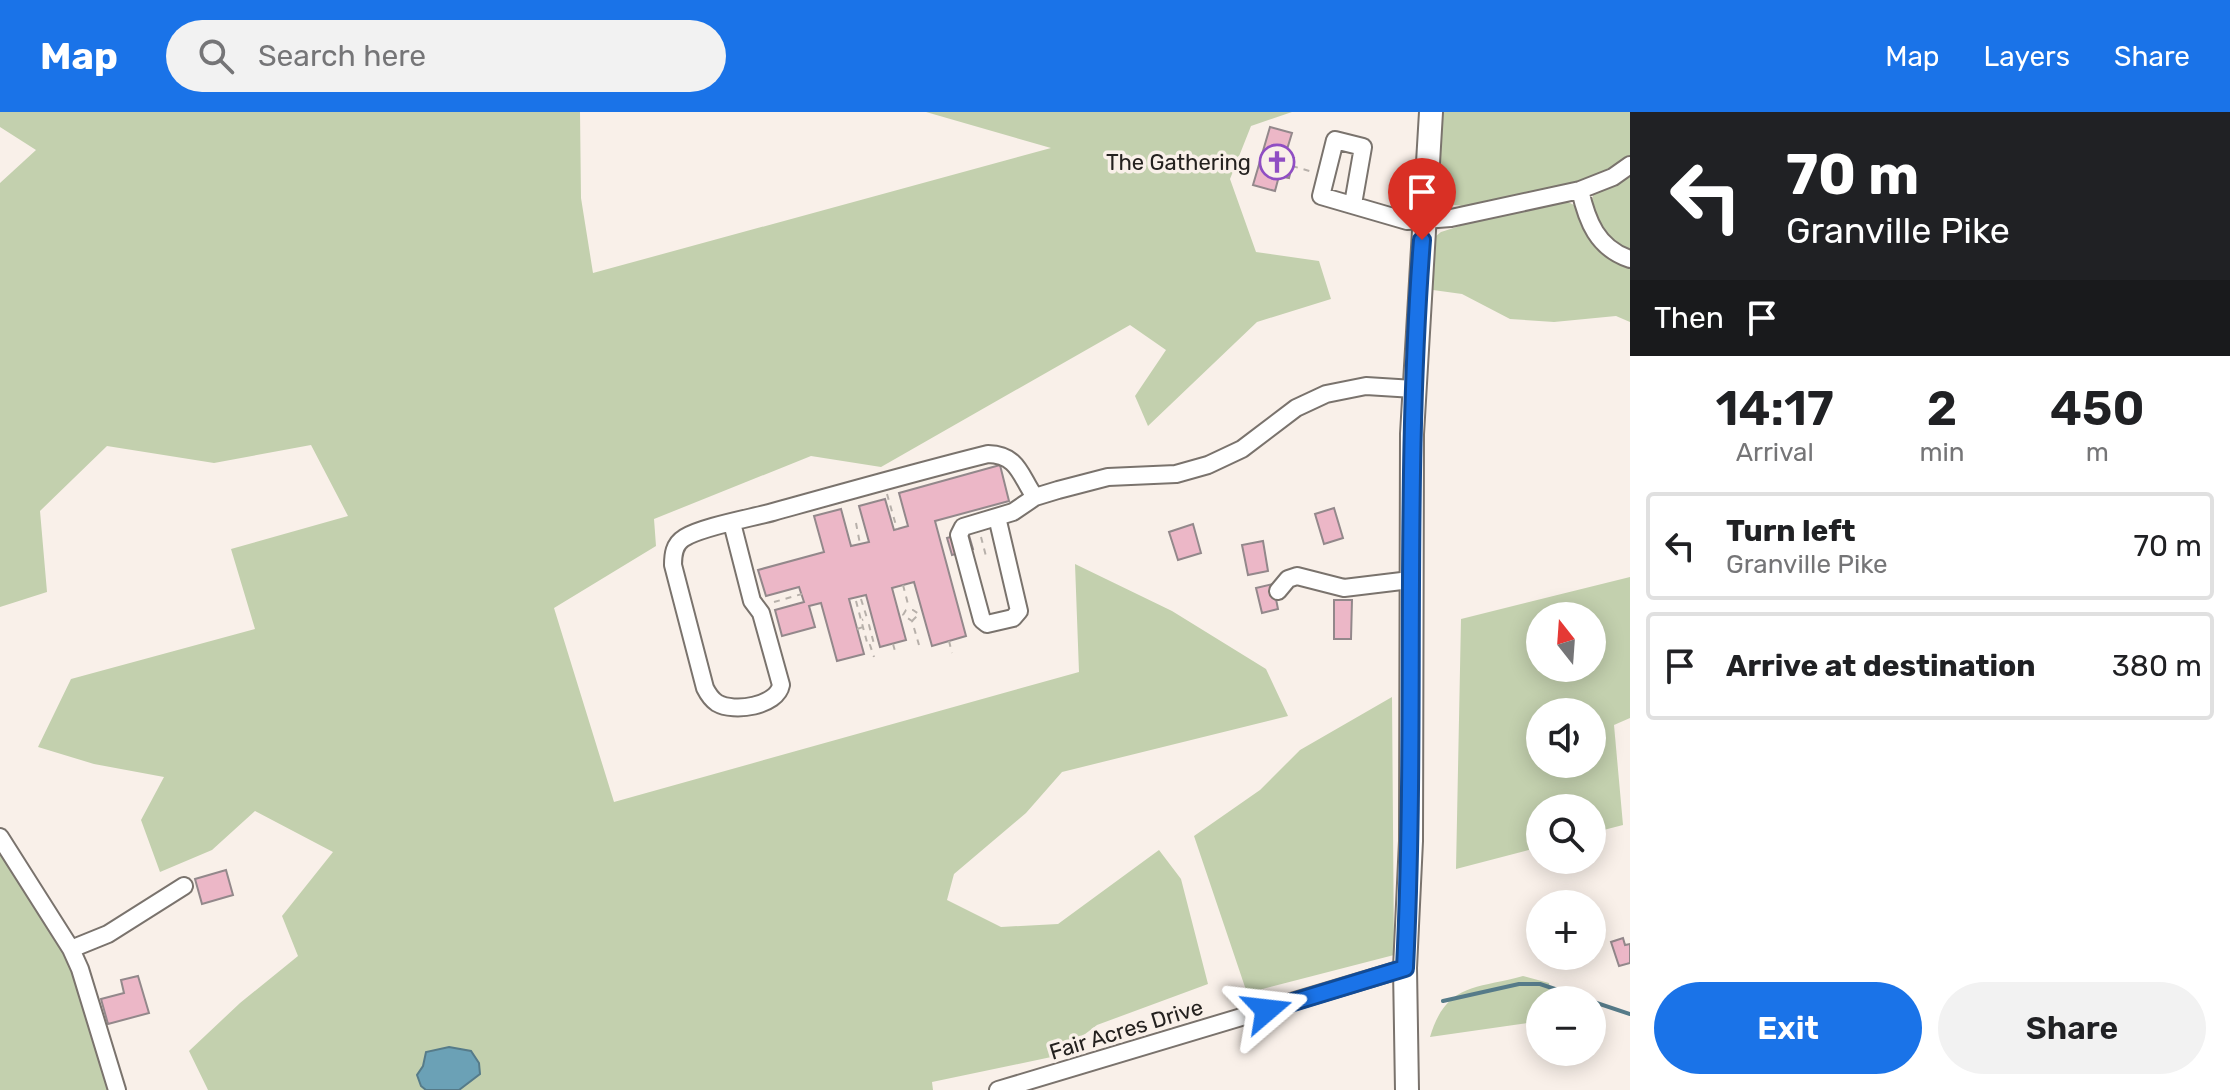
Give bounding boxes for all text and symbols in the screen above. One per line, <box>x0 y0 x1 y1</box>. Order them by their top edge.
search box <box>166 20 726 92</box>
text: Map <box>40 33 118 79</box>
icon: search <box>194 34 238 78</box>
text: Search here <box>258 38 426 74</box>
text: Map <box>1885 40 1940 73</box>
text: Layers <box>1984 40 2070 73</box>
text: Share <box>2114 40 2190 73</box>
text: 70 m <box>1786 142 1919 208</box>
church icon: The Gathering <box>1258 143 1296 181</box>
icon: left <box>1654 144 1758 248</box>
place label: The Gathering <box>1106 149 1251 176</box>
pin <box>1388 158 1456 240</box>
icon: arrive <box>1400 170 1444 214</box>
text: Granville Pike <box>1786 209 2010 252</box>
icon: arrive <box>1740 296 1784 340</box>
text: Then <box>1654 300 1724 336</box>
text: 14:17 <box>1716 380 1834 437</box>
text: 2 <box>1927 380 1957 437</box>
text: 450 <box>2050 380 2144 437</box>
text: Arrival <box>1736 437 1814 468</box>
text: min <box>1919 437 1965 468</box>
text: m <box>2086 437 2109 468</box>
text: Turn left <box>1726 513 1856 549</box>
icon: left <box>1658 524 1702 568</box>
text: 70 m <box>2134 528 2202 564</box>
text: Granville Pike <box>1726 549 1888 580</box>
north arrow <box>1526 602 1606 682</box>
map controls <box>1526 602 1606 1066</box>
icon: arrive <box>1658 644 1702 688</box>
text: Arrive at destination <box>1726 648 2036 684</box>
text: 380 m <box>2112 648 2202 684</box>
button: sound <box>1526 698 1606 778</box>
button: search <box>1526 794 1606 874</box>
button: + <box>1526 890 1606 970</box>
position arrow <box>1225 968 1309 1052</box>
button: Exit <box>1654 982 1922 1074</box>
button: Share <box>1938 982 2206 1074</box>
button: − <box>1526 986 1606 1066</box>
street label: Fair Acres Drive <box>1046 993 1206 1066</box>

